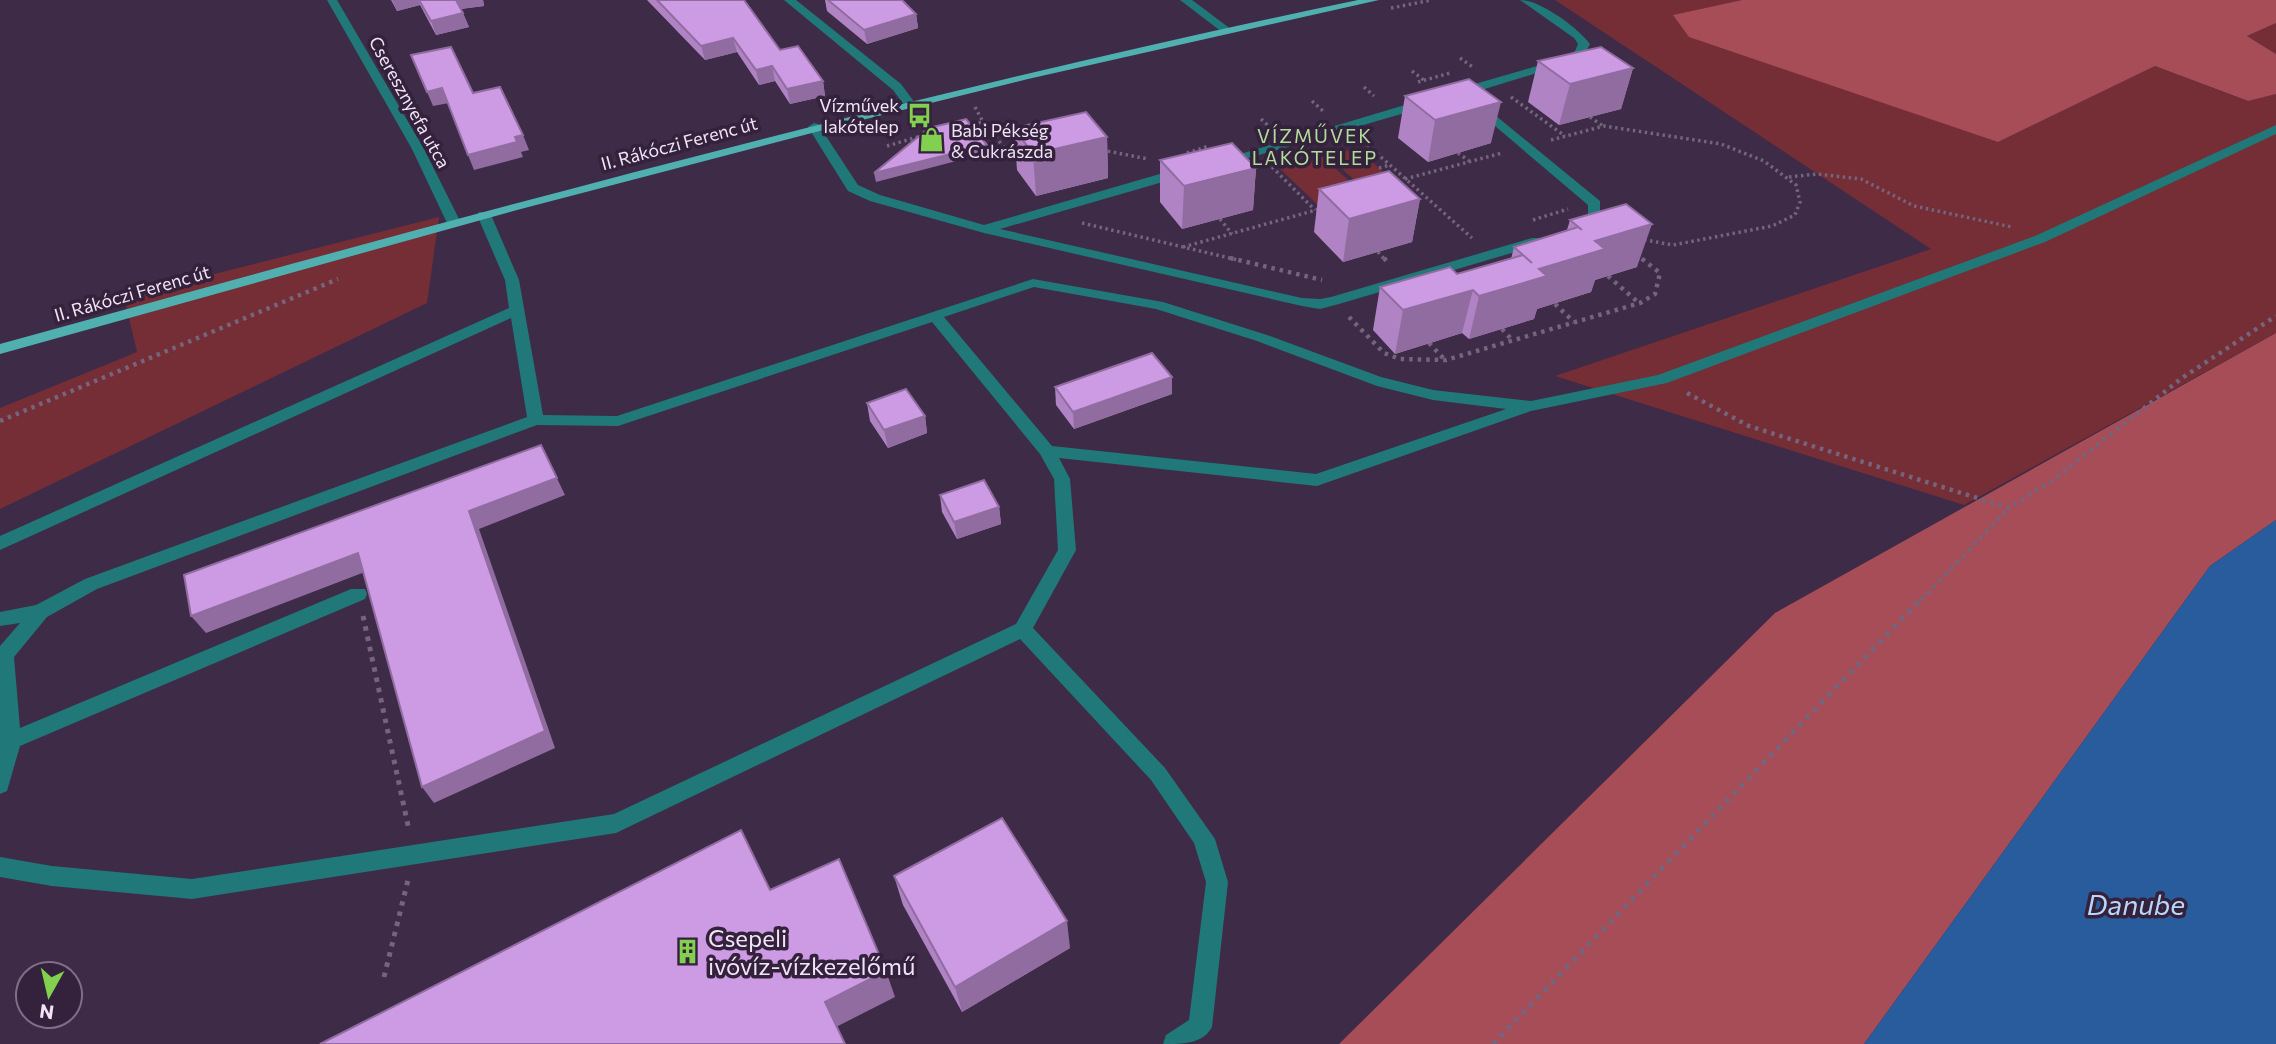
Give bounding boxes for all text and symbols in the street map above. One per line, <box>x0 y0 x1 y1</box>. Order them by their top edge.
street label: Cseresznyefa utca <box>365 32 455 172</box>
place label: Vízművek lakótelep <box>819 94 899 137</box>
bus stop icon: Vízművek lakótelep <box>905 101 933 129</box>
street label: II. Rákóczi Ferenc út <box>598 112 760 174</box>
place label: Babi Pékség & Cukrászda <box>951 119 1053 162</box>
district label: VÍZMŰVEK LAKÓTELEP <box>1252 123 1378 169</box>
shop icon: Babi Pékség & Cukrászda <box>917 126 945 154</box>
street label: II. Rákóczi Ferenc út <box>52 260 212 326</box>
water label: Danube <box>2087 887 2185 921</box>
place label: Csepeli ivóvíz-vízkezelőmű <box>708 923 915 980</box>
building icon: Csepeli ivóvíz-vízkezelőmű <box>674 937 702 965</box>
north arrow <box>14 960 84 1030</box>
text: N <box>38 1000 55 1025</box>

